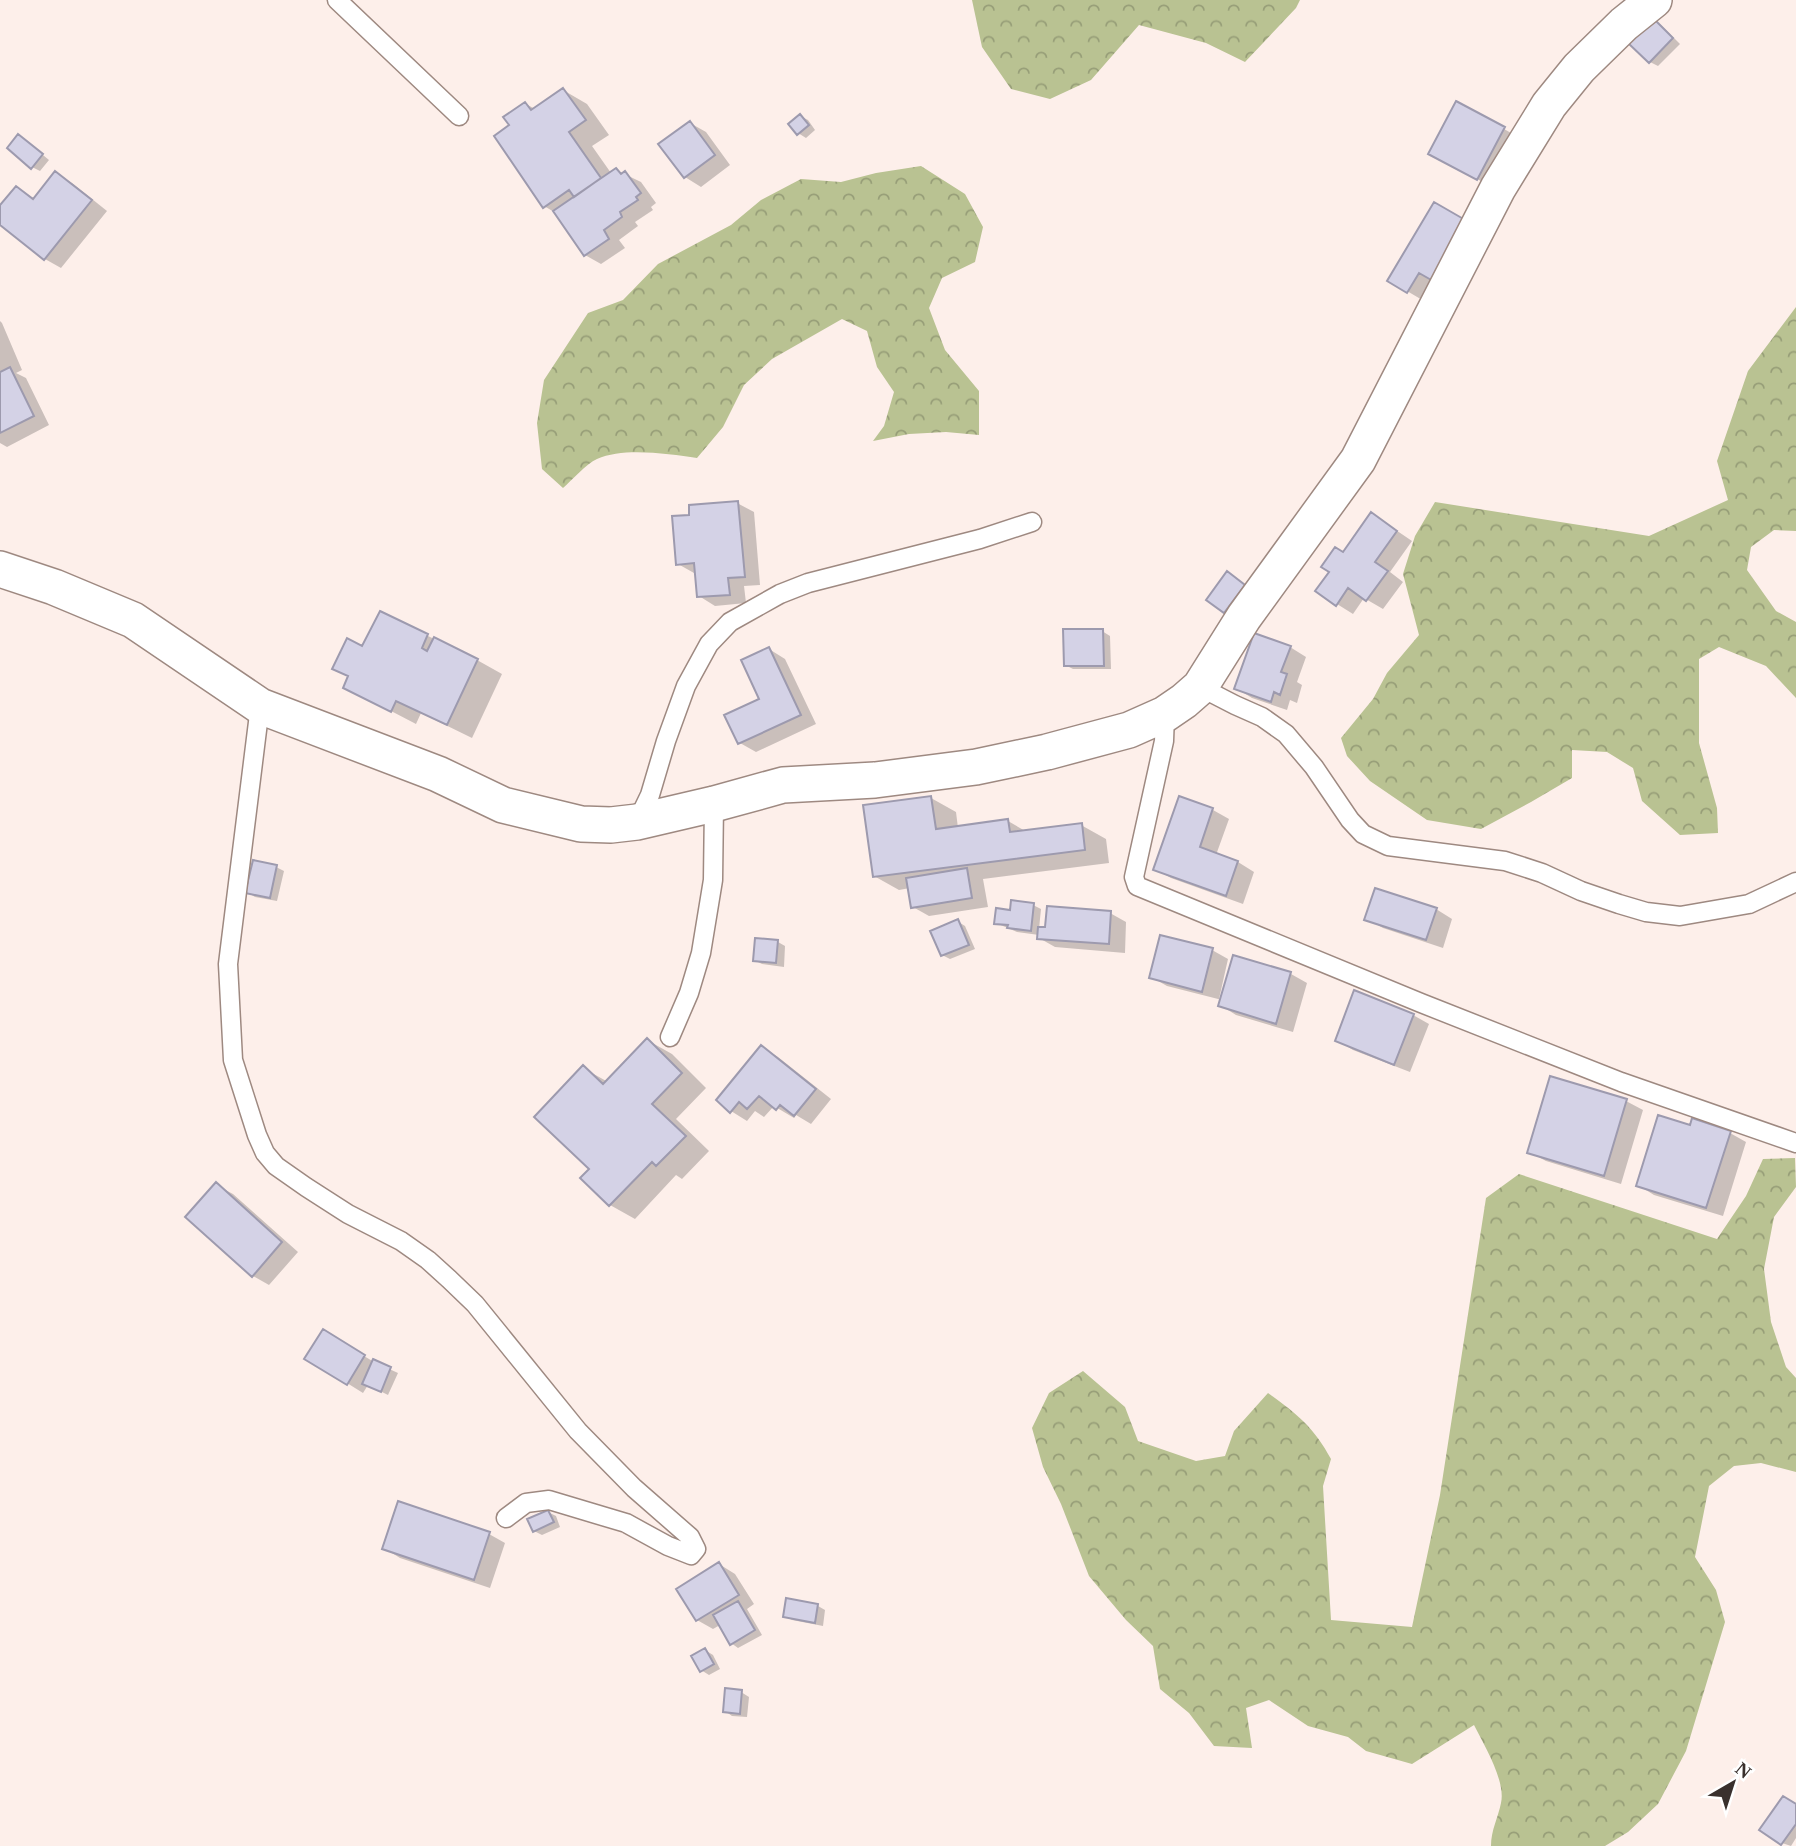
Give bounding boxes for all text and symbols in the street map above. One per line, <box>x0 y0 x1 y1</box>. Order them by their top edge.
north arrow <box>1698 1748 1768 1818</box>
text: N <box>1731 1758 1756 1783</box>

